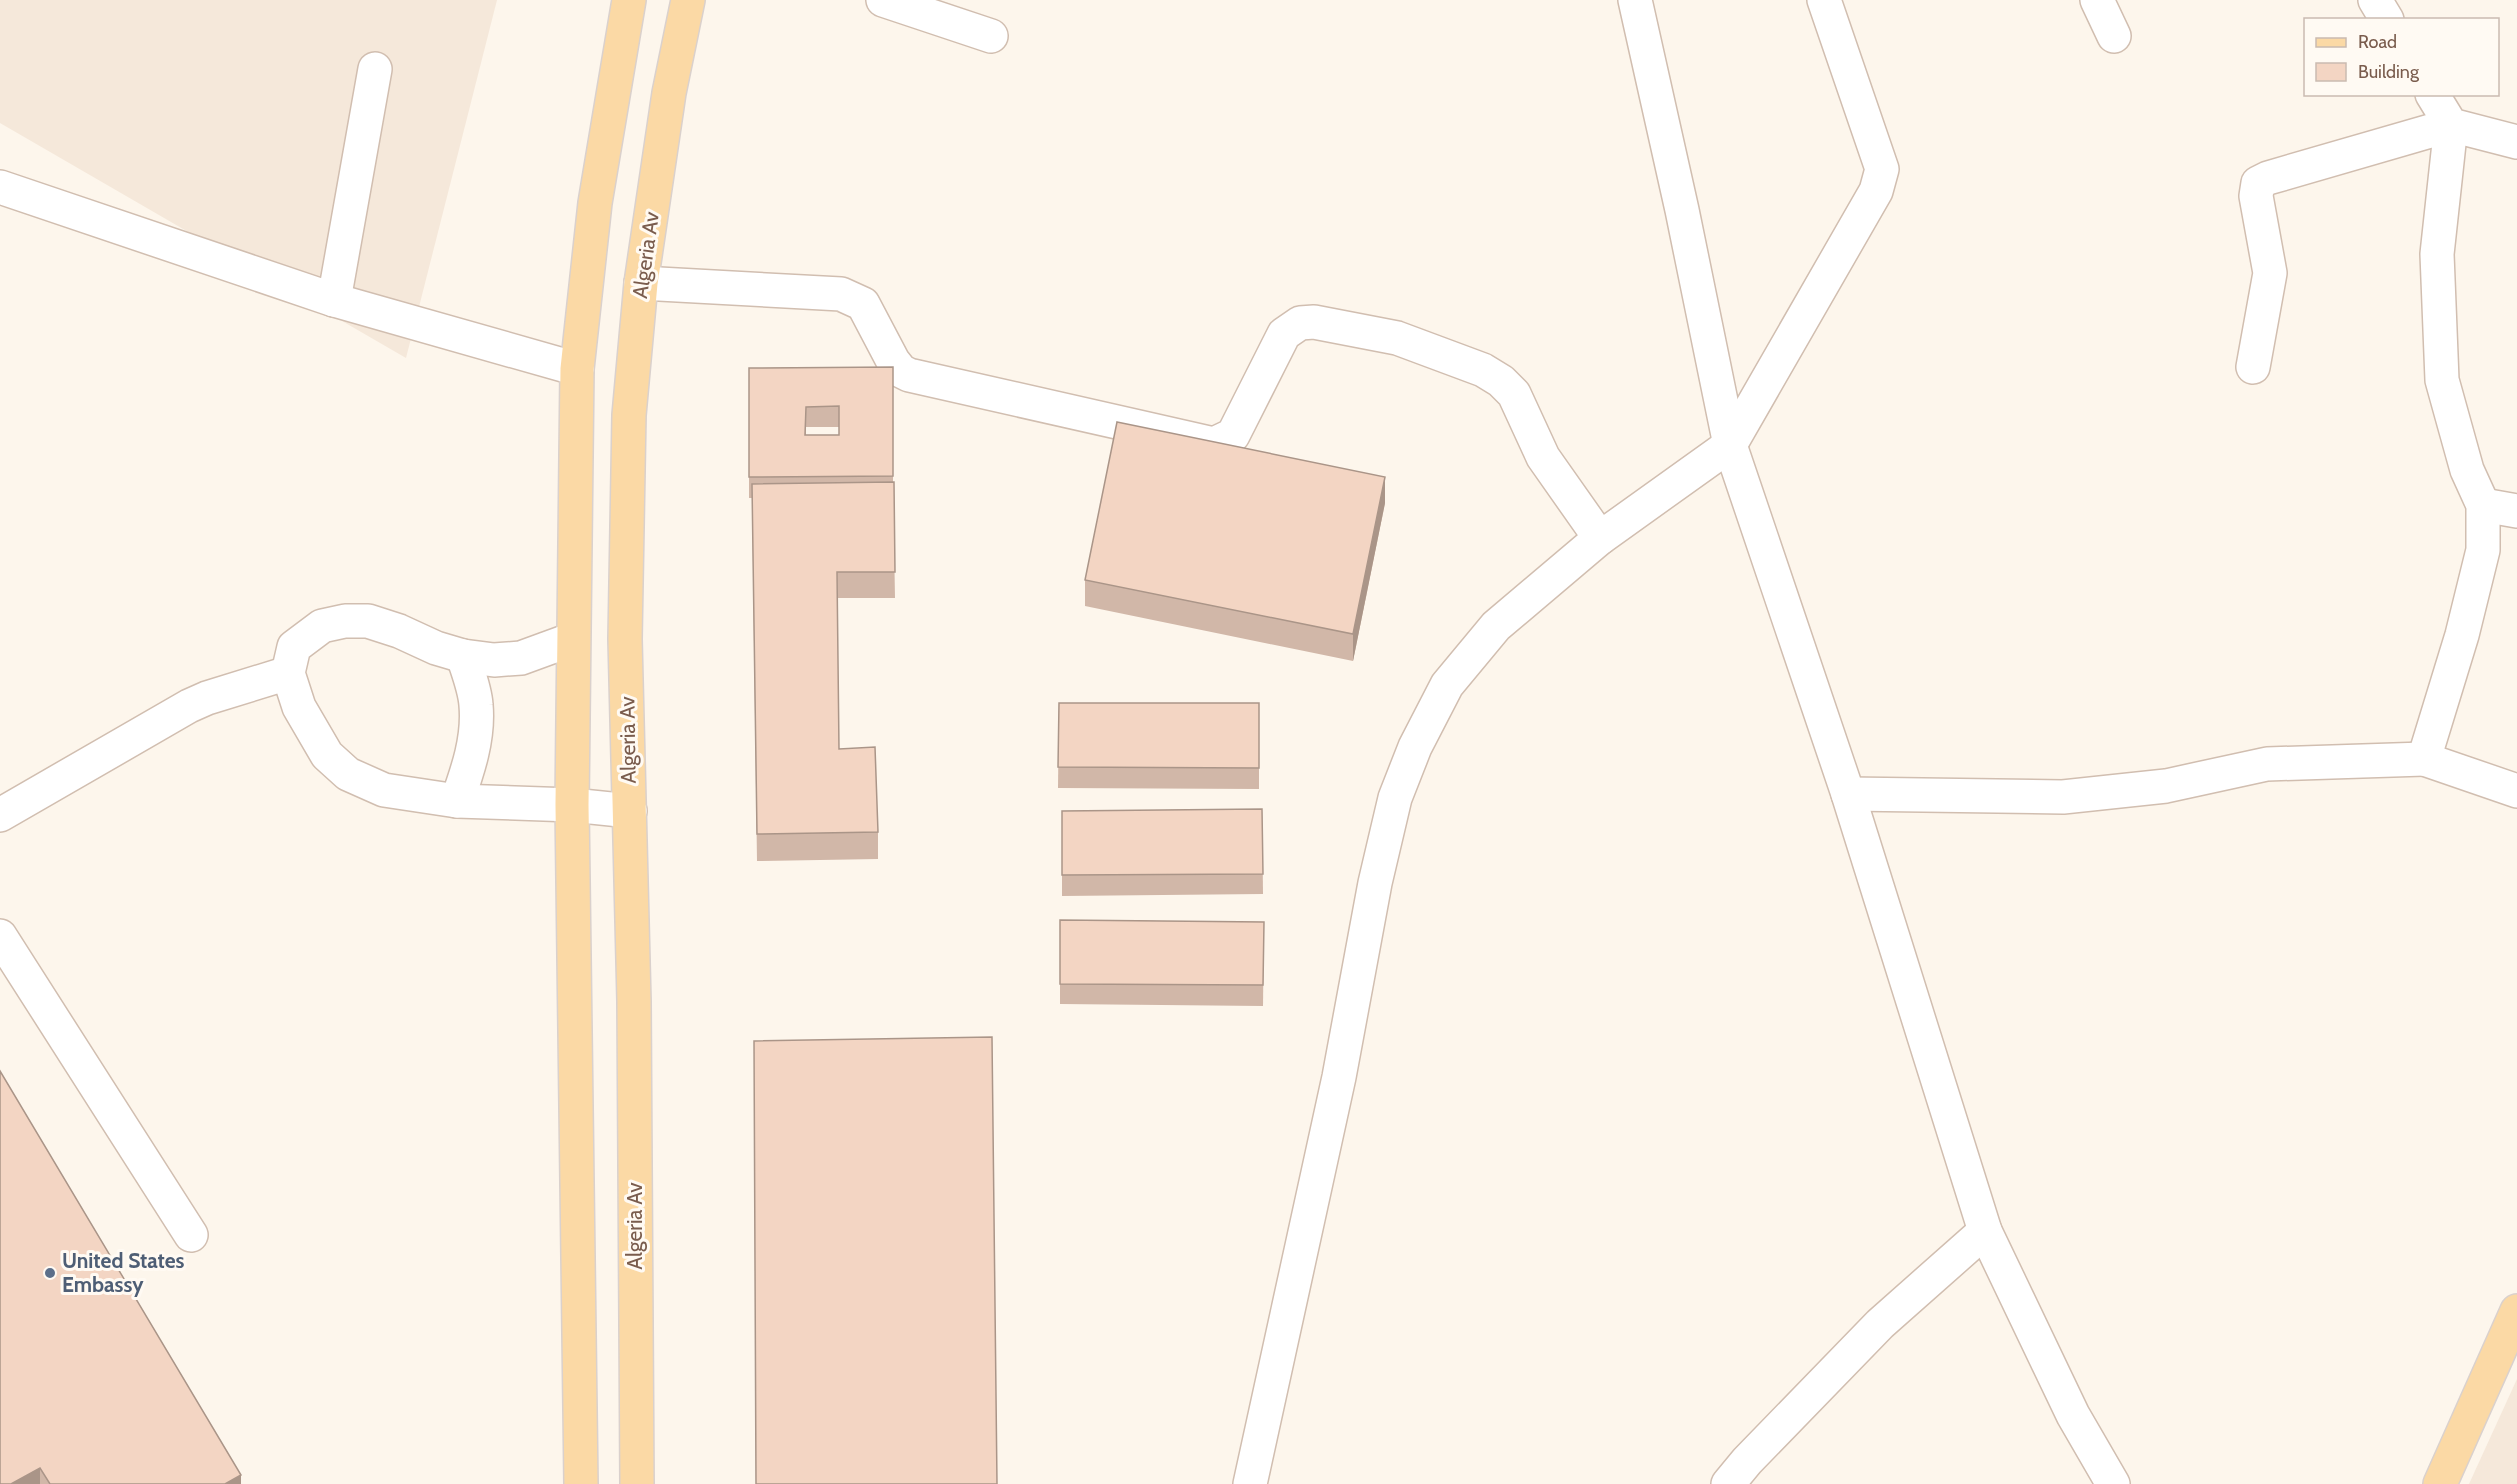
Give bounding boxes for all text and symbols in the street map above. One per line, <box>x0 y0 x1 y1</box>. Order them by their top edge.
legend <box>2304 18 2499 96</box>
text: Road <box>2358 31 2397 53</box>
text: Building <box>2358 61 2420 83</box>
street label: Algeria Av <box>627 209 664 300</box>
street label: Algeria Av <box>614 695 641 784</box>
street label: Algeria Av <box>622 1182 647 1270</box>
place label: United States Embassy <box>62 1248 185 1297</box>
marker: United States Embassy <box>43 1266 57 1280</box>

